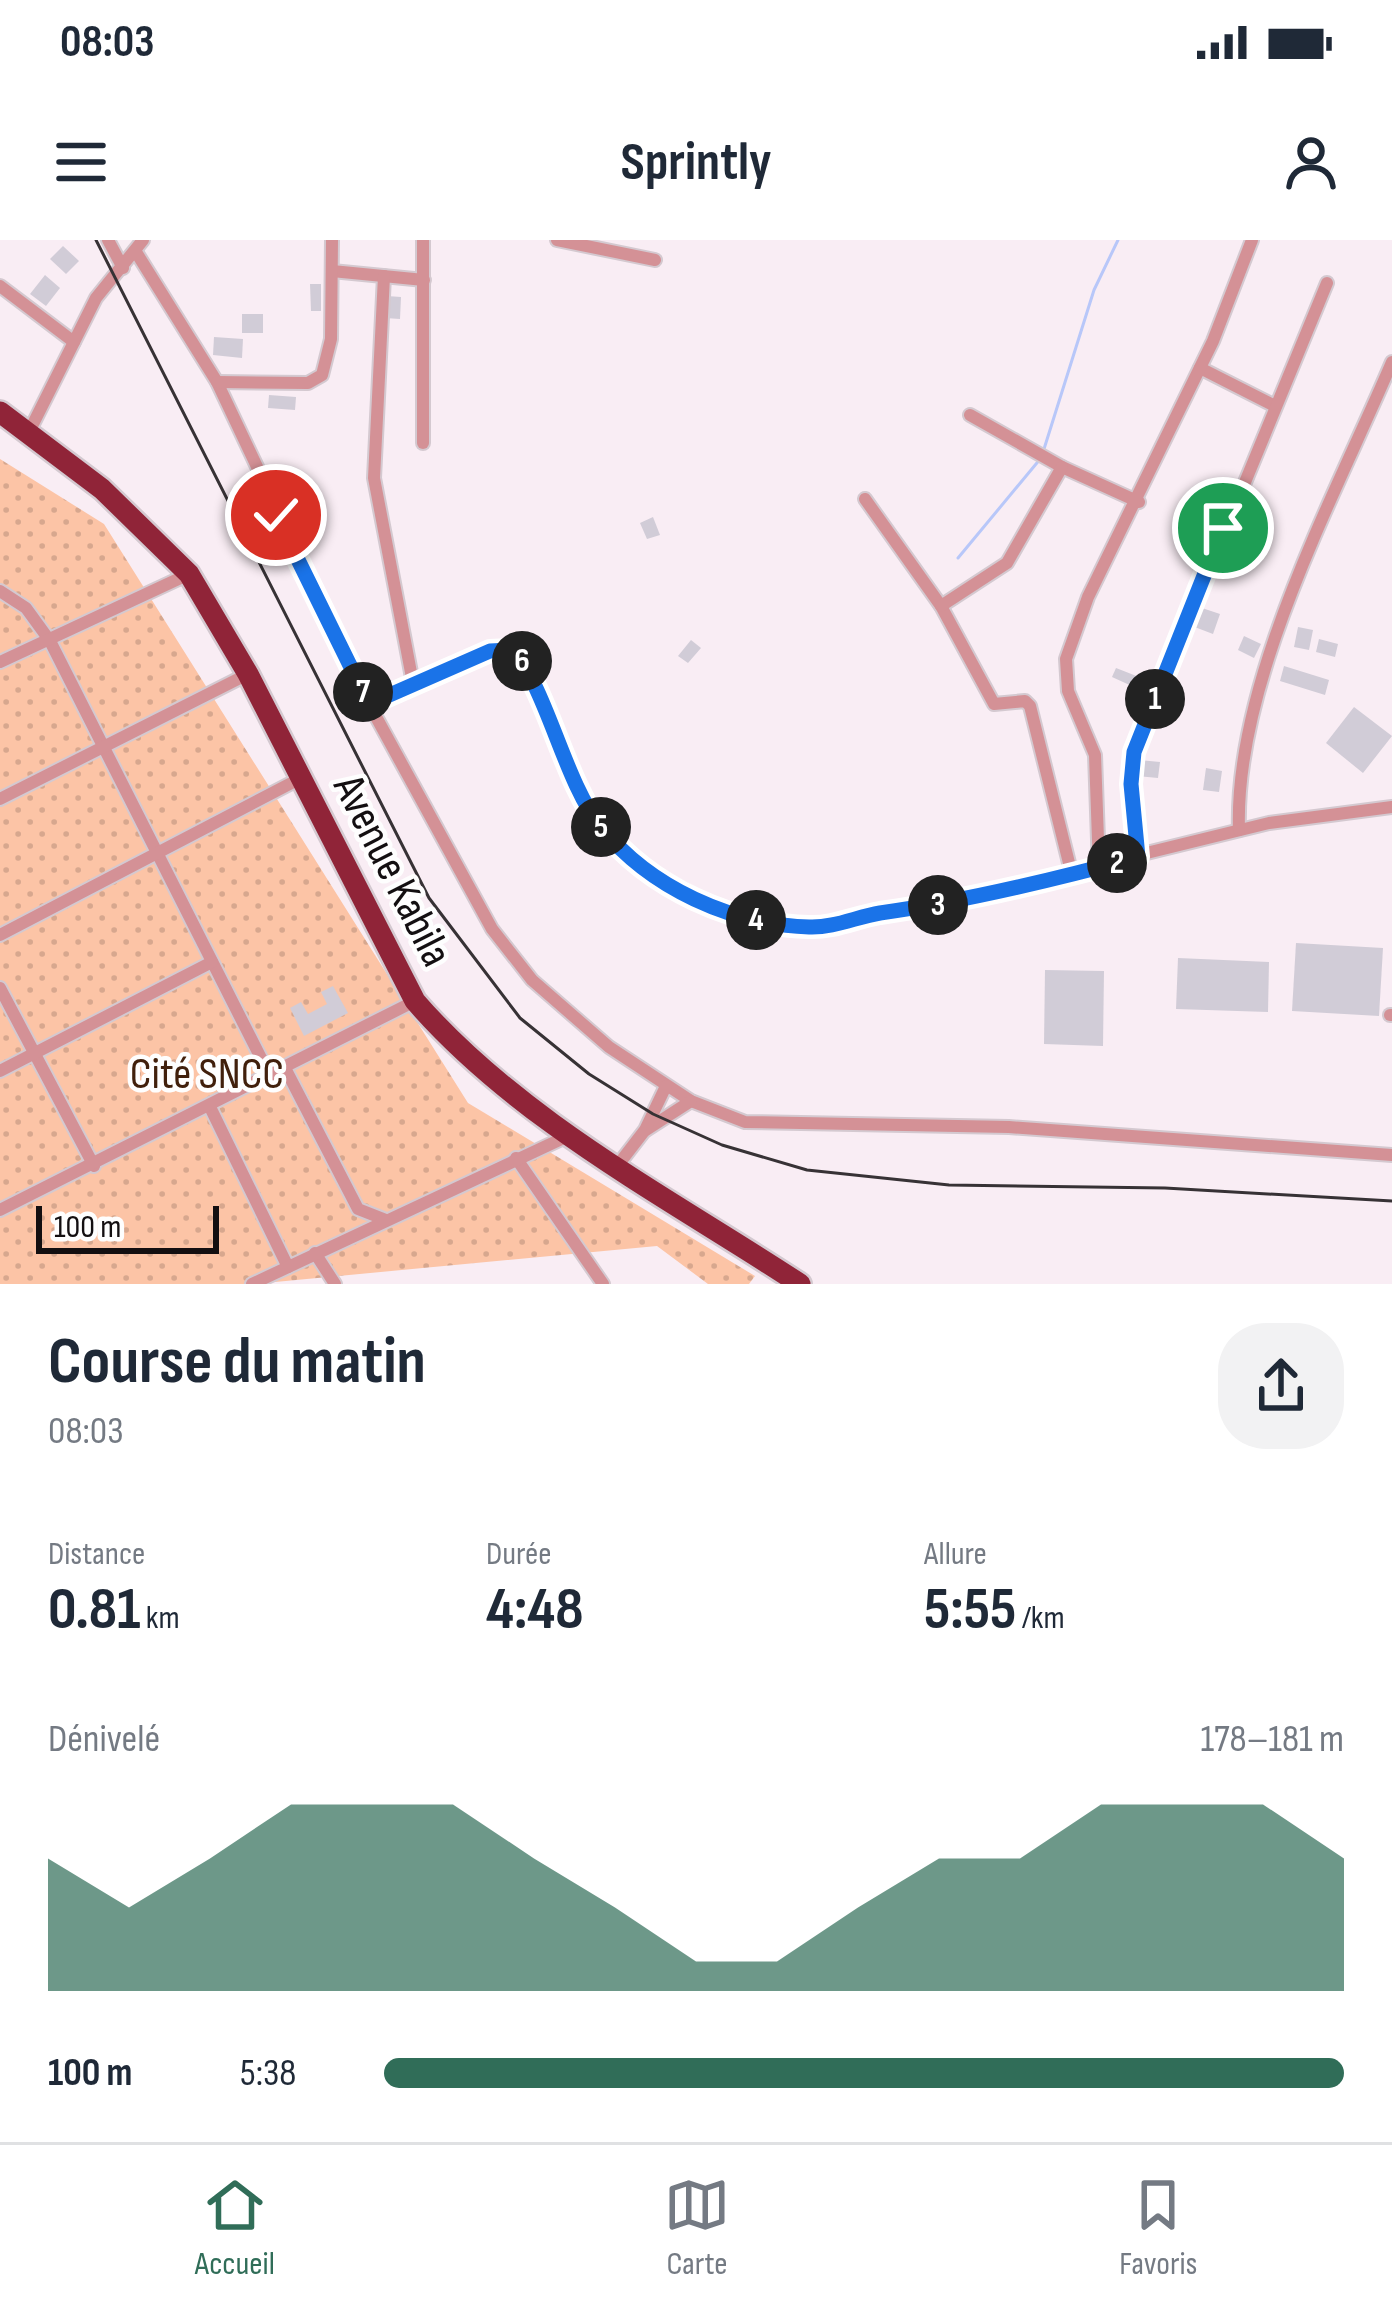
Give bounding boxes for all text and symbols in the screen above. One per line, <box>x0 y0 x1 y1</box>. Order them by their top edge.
text: 08:03 <box>60 15 154 70</box>
icon: menu <box>48 129 114 195</box>
icon: person <box>1278 129 1344 195</box>
text: Sprintly <box>620 130 772 195</box>
pin <box>225 464 327 566</box>
pin <box>1172 477 1274 579</box>
icon: check <box>243 482 309 548</box>
icon: arrive <box>1190 495 1256 561</box>
pin: 6 <box>492 631 552 691</box>
text: 6 <box>514 641 530 681</box>
pin: 7 <box>333 662 393 722</box>
pin: 1 <box>1125 669 1185 729</box>
text: 7 <box>356 672 370 712</box>
text: 1 <box>1149 679 1161 719</box>
street label: Avenue Kabila <box>320 765 464 976</box>
pin: 5 <box>571 797 631 857</box>
text: 5 <box>594 807 608 847</box>
pin: 2 <box>1087 833 1147 893</box>
text: 2 <box>1110 843 1124 883</box>
pin: 3 <box>908 875 968 935</box>
text: 3 <box>931 885 945 925</box>
pin: 4 <box>726 890 786 950</box>
text: 4 <box>748 900 764 940</box>
park label: Cité SNCC <box>130 1047 284 1102</box>
scale bar <box>36 1200 219 1253</box>
text: 100 m <box>54 1207 121 1247</box>
text: Course du matin <box>48 1323 426 1402</box>
button: share <box>1218 1323 1344 1449</box>
text: 08:03 <box>48 1408 124 1455</box>
text: Distance <box>48 1534 145 1574</box>
text: Durée <box>486 1534 552 1574</box>
text: Allure <box>924 1534 987 1574</box>
text: 0.81 <box>48 1574 141 1646</box>
text: 4:48 <box>486 1574 584 1646</box>
text: 5:55 <box>924 1574 1016 1646</box>
text: km <box>141 1598 180 1638</box>
text: /km <box>1016 1598 1065 1638</box>
text: Dénivelé <box>48 1716 160 1763</box>
text: 178–181 m <box>1201 1716 1344 1763</box>
text: 100 m <box>48 2050 132 2097</box>
text: 5:38 <box>240 2050 296 2097</box>
tab: Accueil <box>195 2172 275 2284</box>
tab: Carte <box>664 2172 730 2284</box>
tab: Favoris <box>1119 2172 1197 2284</box>

